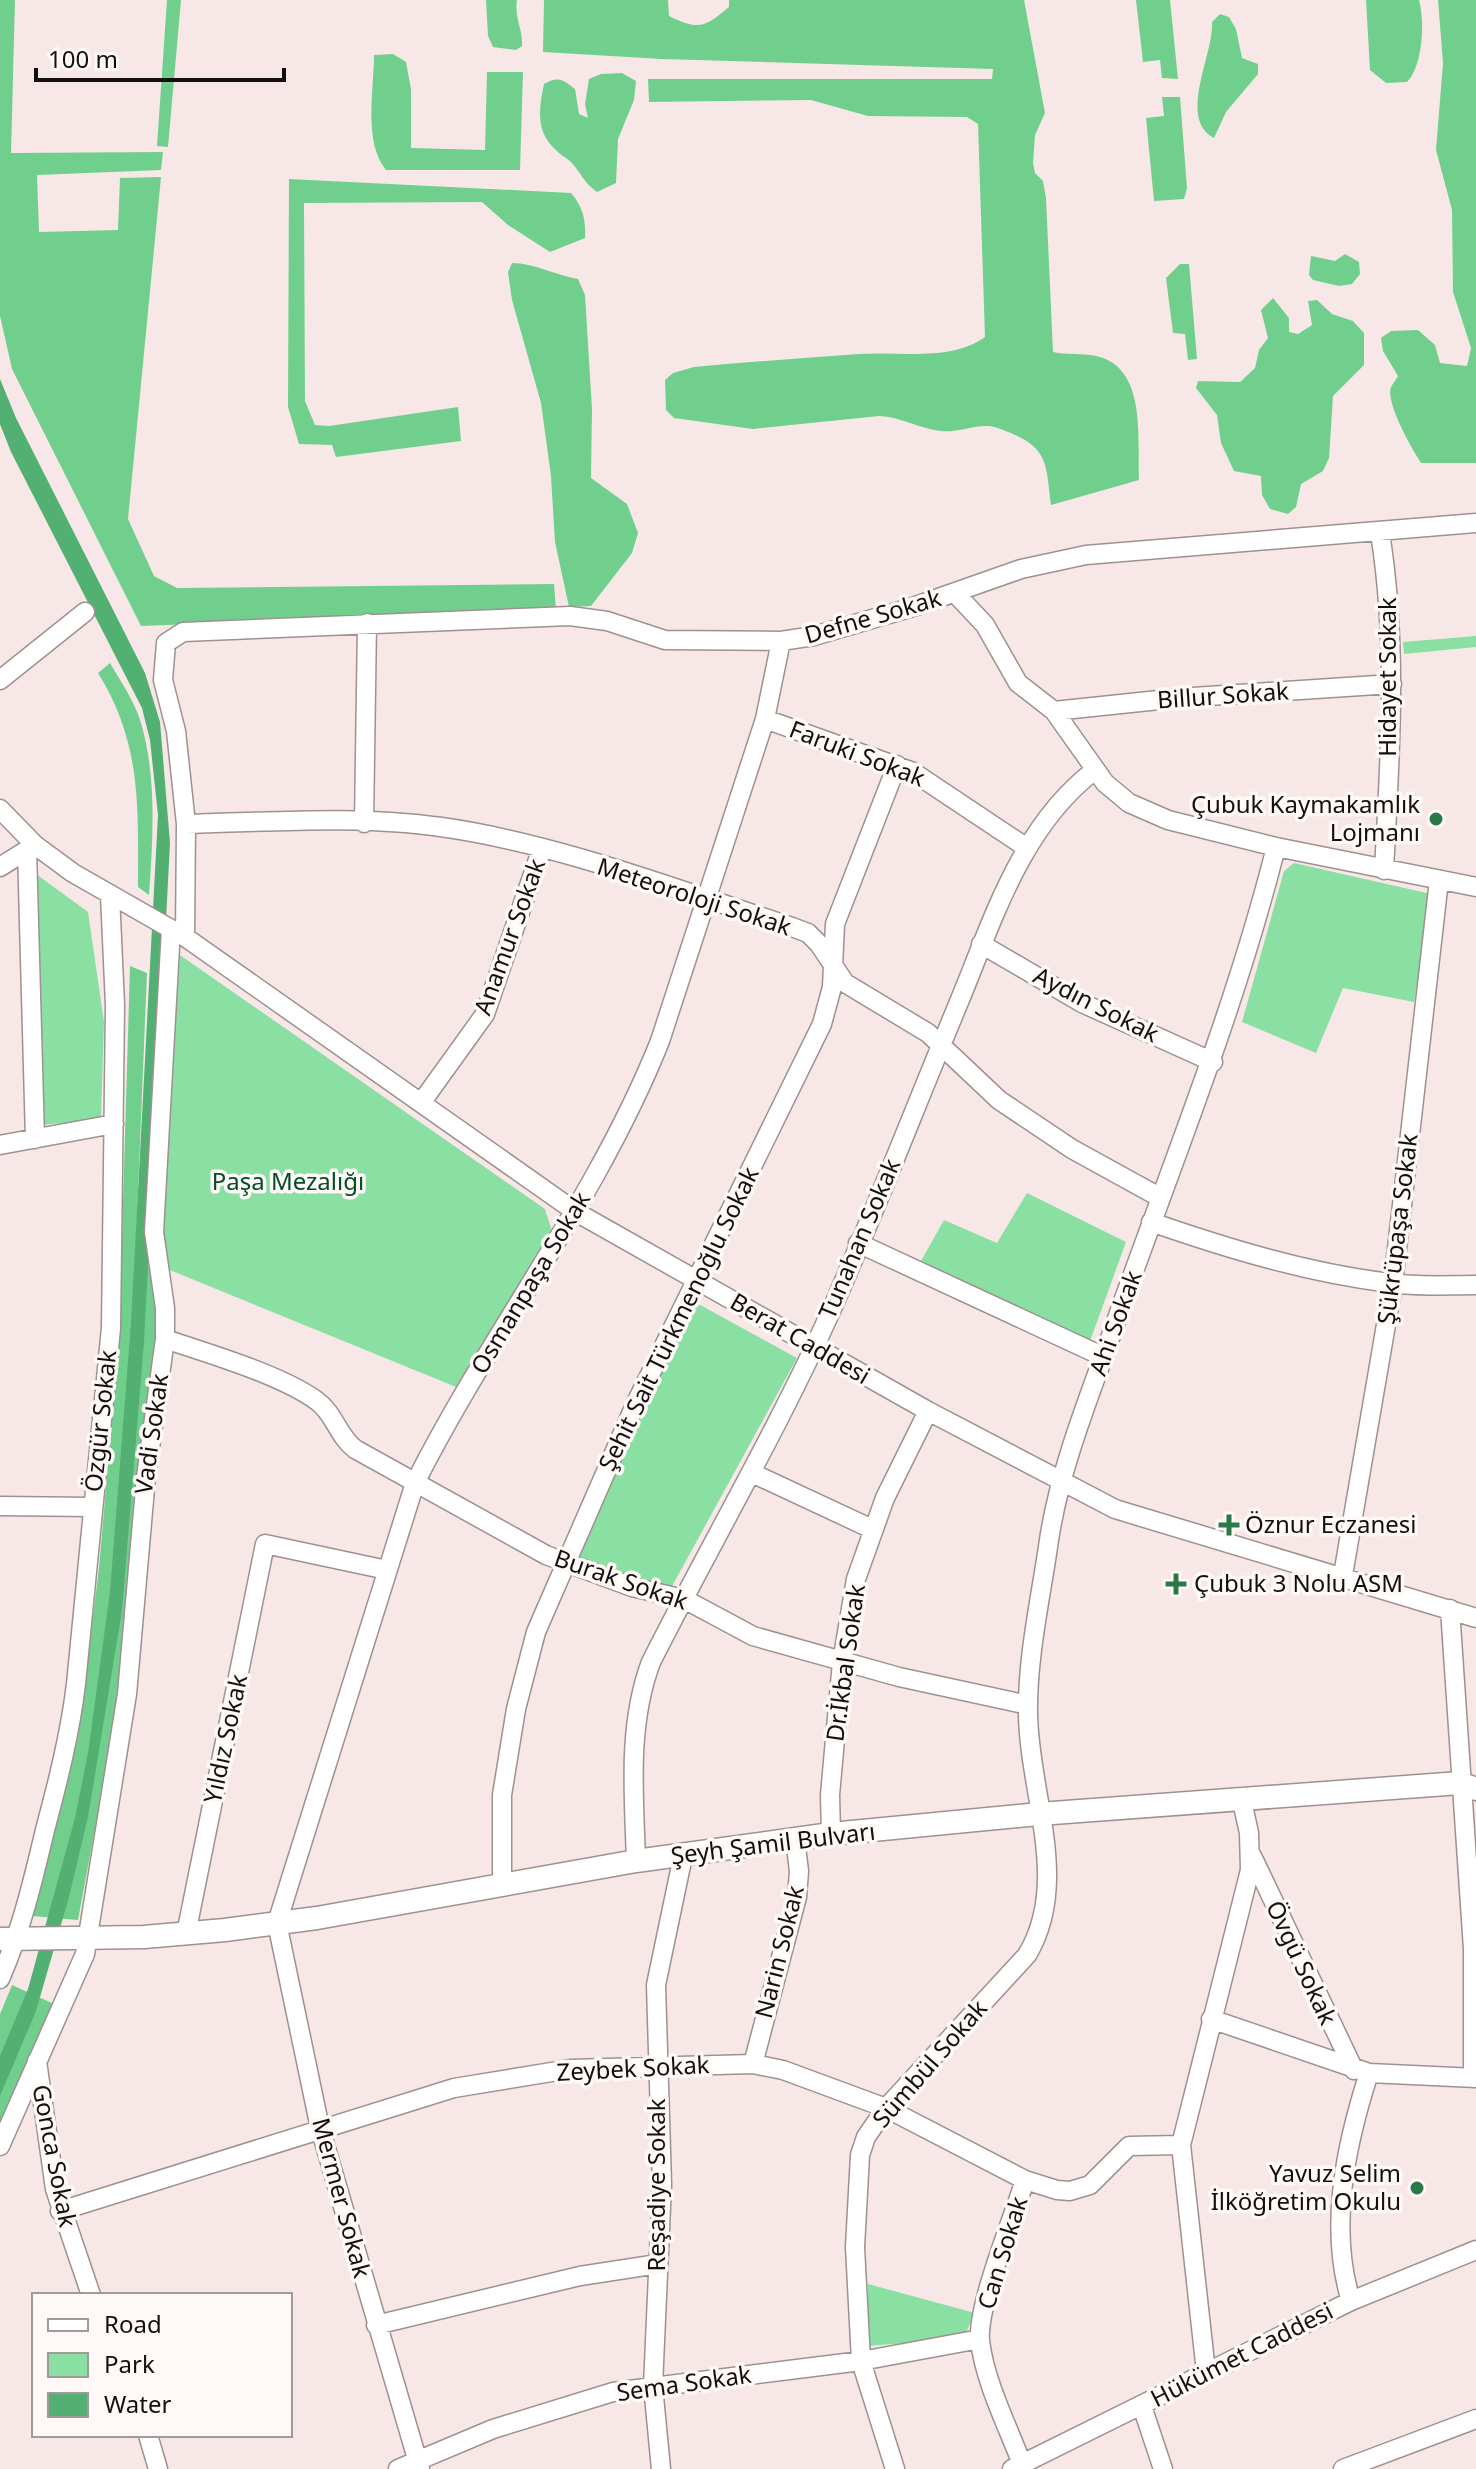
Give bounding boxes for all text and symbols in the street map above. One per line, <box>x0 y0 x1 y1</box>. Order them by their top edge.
scale bar <box>36 32 284 82</box>
text: 100 m <box>48 42 118 75</box>
street label: Defne Sokak <box>800 580 945 651</box>
street label: Hidayet Sokak <box>1370 597 1403 757</box>
street label: Billur Sokak <box>1156 673 1290 716</box>
street label: Faruki Sokak <box>785 712 930 794</box>
place label: Çubuk Kaymakamlık Lojmanı <box>1191 787 1420 848</box>
marker: Çubuk Kaymakamlık Lojmanı <box>1427 810 1445 828</box>
street label: Meteoroloji Sokak <box>593 849 796 943</box>
street label: Anamur Sokak <box>465 854 552 1019</box>
street label: Aydın Sokak <box>1028 958 1165 1049</box>
street label: Şükrüpaşa Sokak <box>1368 1131 1425 1326</box>
street label: Tunahan Sokak <box>810 1153 907 1324</box>
street label: Şehit Sait Türkmenoğlu Sokak <box>590 1161 766 1476</box>
park label: Paşa Mezalığı <box>212 1164 364 1197</box>
street label: Osmanpaşa Sokak <box>462 1185 597 1380</box>
street label: Ahi Sokak <box>1080 1265 1149 1380</box>
street label: Berat Caddesi <box>725 1284 877 1391</box>
street label: Özgür Sokak <box>76 1348 123 1493</box>
street label: Vadi Sokak <box>126 1371 175 1496</box>
place label: Öznur Eczanesi <box>1245 1507 1417 1540</box>
marker: Öznur Eczanesi <box>1220 1516 1238 1534</box>
street label: Burak Sokak <box>550 1540 693 1617</box>
place label: Çubuk 3 Nolu ASM <box>1194 1566 1403 1599</box>
marker: Çubuk 3 Nolu ASM <box>1165 1573 1187 1595</box>
street label: Dr.İkbal Sokak <box>817 1582 872 1744</box>
street label: Yıldız Sokak <box>195 1671 254 1806</box>
street label: Şeyh Şamil Bulvarı <box>669 1814 877 1871</box>
street label: Narin Sokak <box>746 1882 811 2021</box>
street label: Övgü Sokak <box>1259 1895 1346 2030</box>
street label: Sümbül Sokak <box>864 1992 994 2134</box>
street label: Zeybek Sokak <box>556 2047 710 2088</box>
street label: Gonca Sokak <box>25 2081 86 2230</box>
street label: Reşadiye Sokak <box>639 2098 672 2272</box>
street label: Mermer Sokak <box>305 2114 380 2281</box>
place label: Yavuz Selim İlköğretim Okulu <box>1211 2156 1401 2217</box>
marker: Yavuz Selim İlköğretim Okulu <box>1408 2179 1426 2197</box>
street label: Can Sokak <box>969 2192 1034 2313</box>
legend <box>32 2293 292 2437</box>
street label: Hükümet Caddesi <box>1144 2293 1338 2414</box>
text: Road <box>104 2307 162 2340</box>
text: Park <box>104 2347 155 2380</box>
street label: Sema Sokak <box>614 2357 753 2408</box>
text: Water <box>104 2387 172 2420</box>

